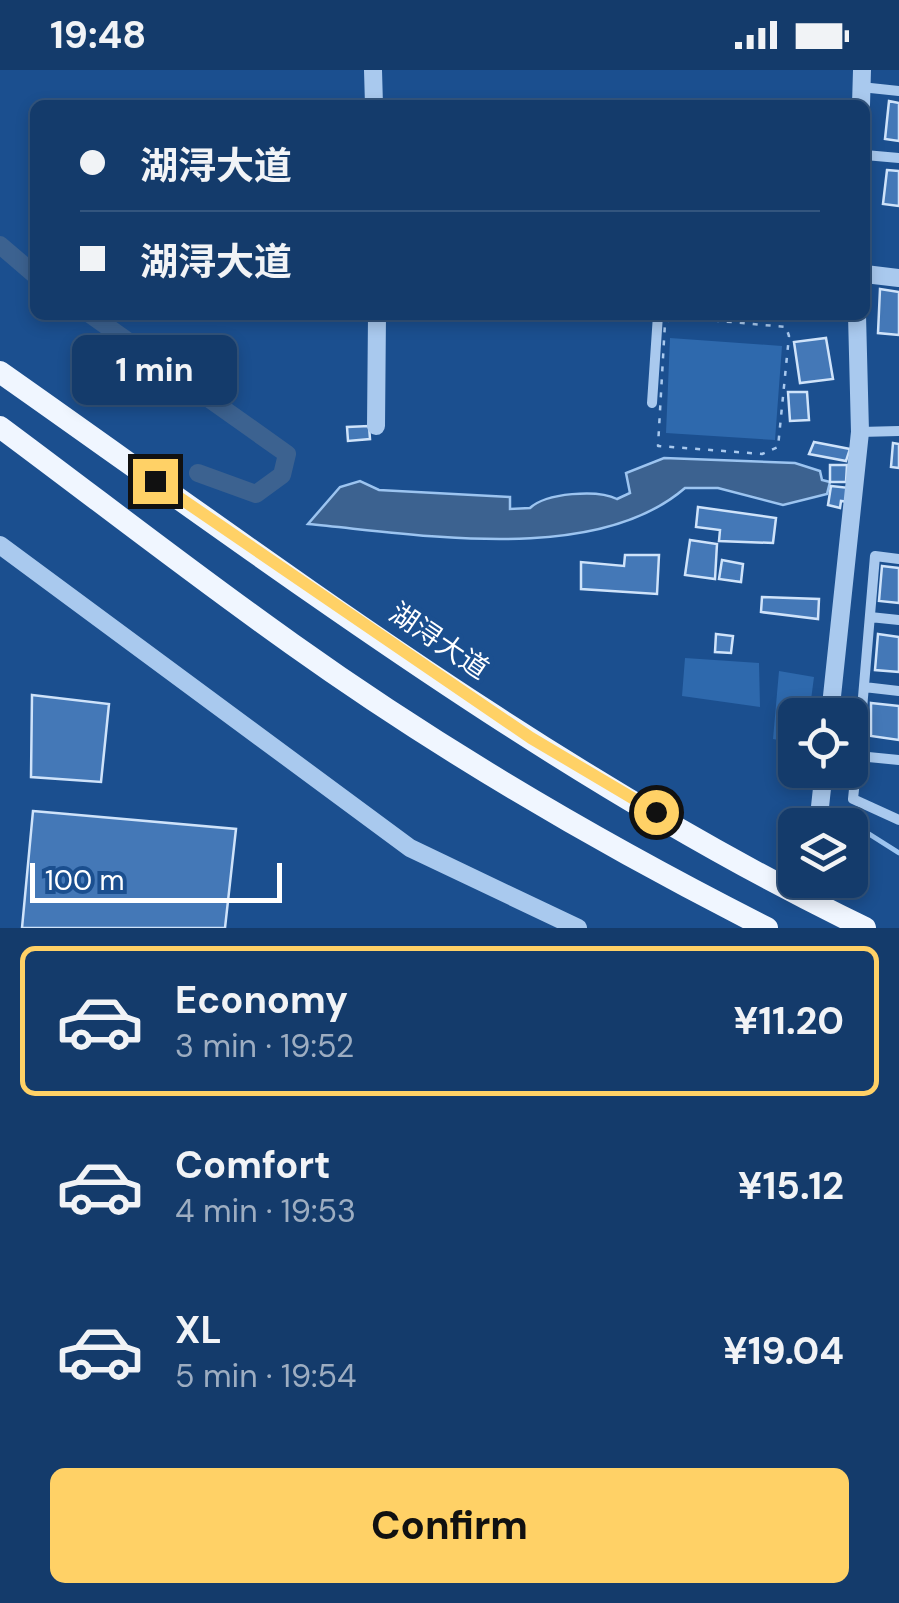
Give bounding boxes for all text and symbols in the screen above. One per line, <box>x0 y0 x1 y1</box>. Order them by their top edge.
text: 19:48 <box>50 10 146 60</box>
text: 湖浔大道 <box>140 141 292 191</box>
text: 湖浔大道 <box>140 237 292 287</box>
callout: 1 min <box>72 336 238 406</box>
text: 1 min <box>116 349 193 391</box>
route end <box>133 459 178 504</box>
street label: 湖浔大道 <box>382 594 496 688</box>
map controls <box>778 698 868 898</box>
button: locate <box>778 698 868 788</box>
route start <box>634 790 679 835</box>
button: layers <box>778 808 868 898</box>
scale bar <box>30 858 282 903</box>
text: 100 m <box>45 862 124 899</box>
text: Economy <box>175 975 348 1025</box>
icon: car <box>55 976 145 1066</box>
text: ¥11.20 <box>734 996 844 1046</box>
text: 3 min · 19:52 <box>175 1025 354 1067</box>
text: Comfort <box>175 1140 331 1190</box>
icon: car <box>55 1141 145 1231</box>
text: ¥15.12 <box>738 1161 844 1211</box>
text: 4 min · 19:53 <box>175 1190 356 1232</box>
text: XL <box>175 1305 222 1355</box>
icon: car <box>55 1306 145 1396</box>
text: ¥19.04 <box>723 1326 844 1376</box>
text: 5 min · 19:54 <box>175 1355 356 1397</box>
button: Confirm <box>50 1468 849 1583</box>

